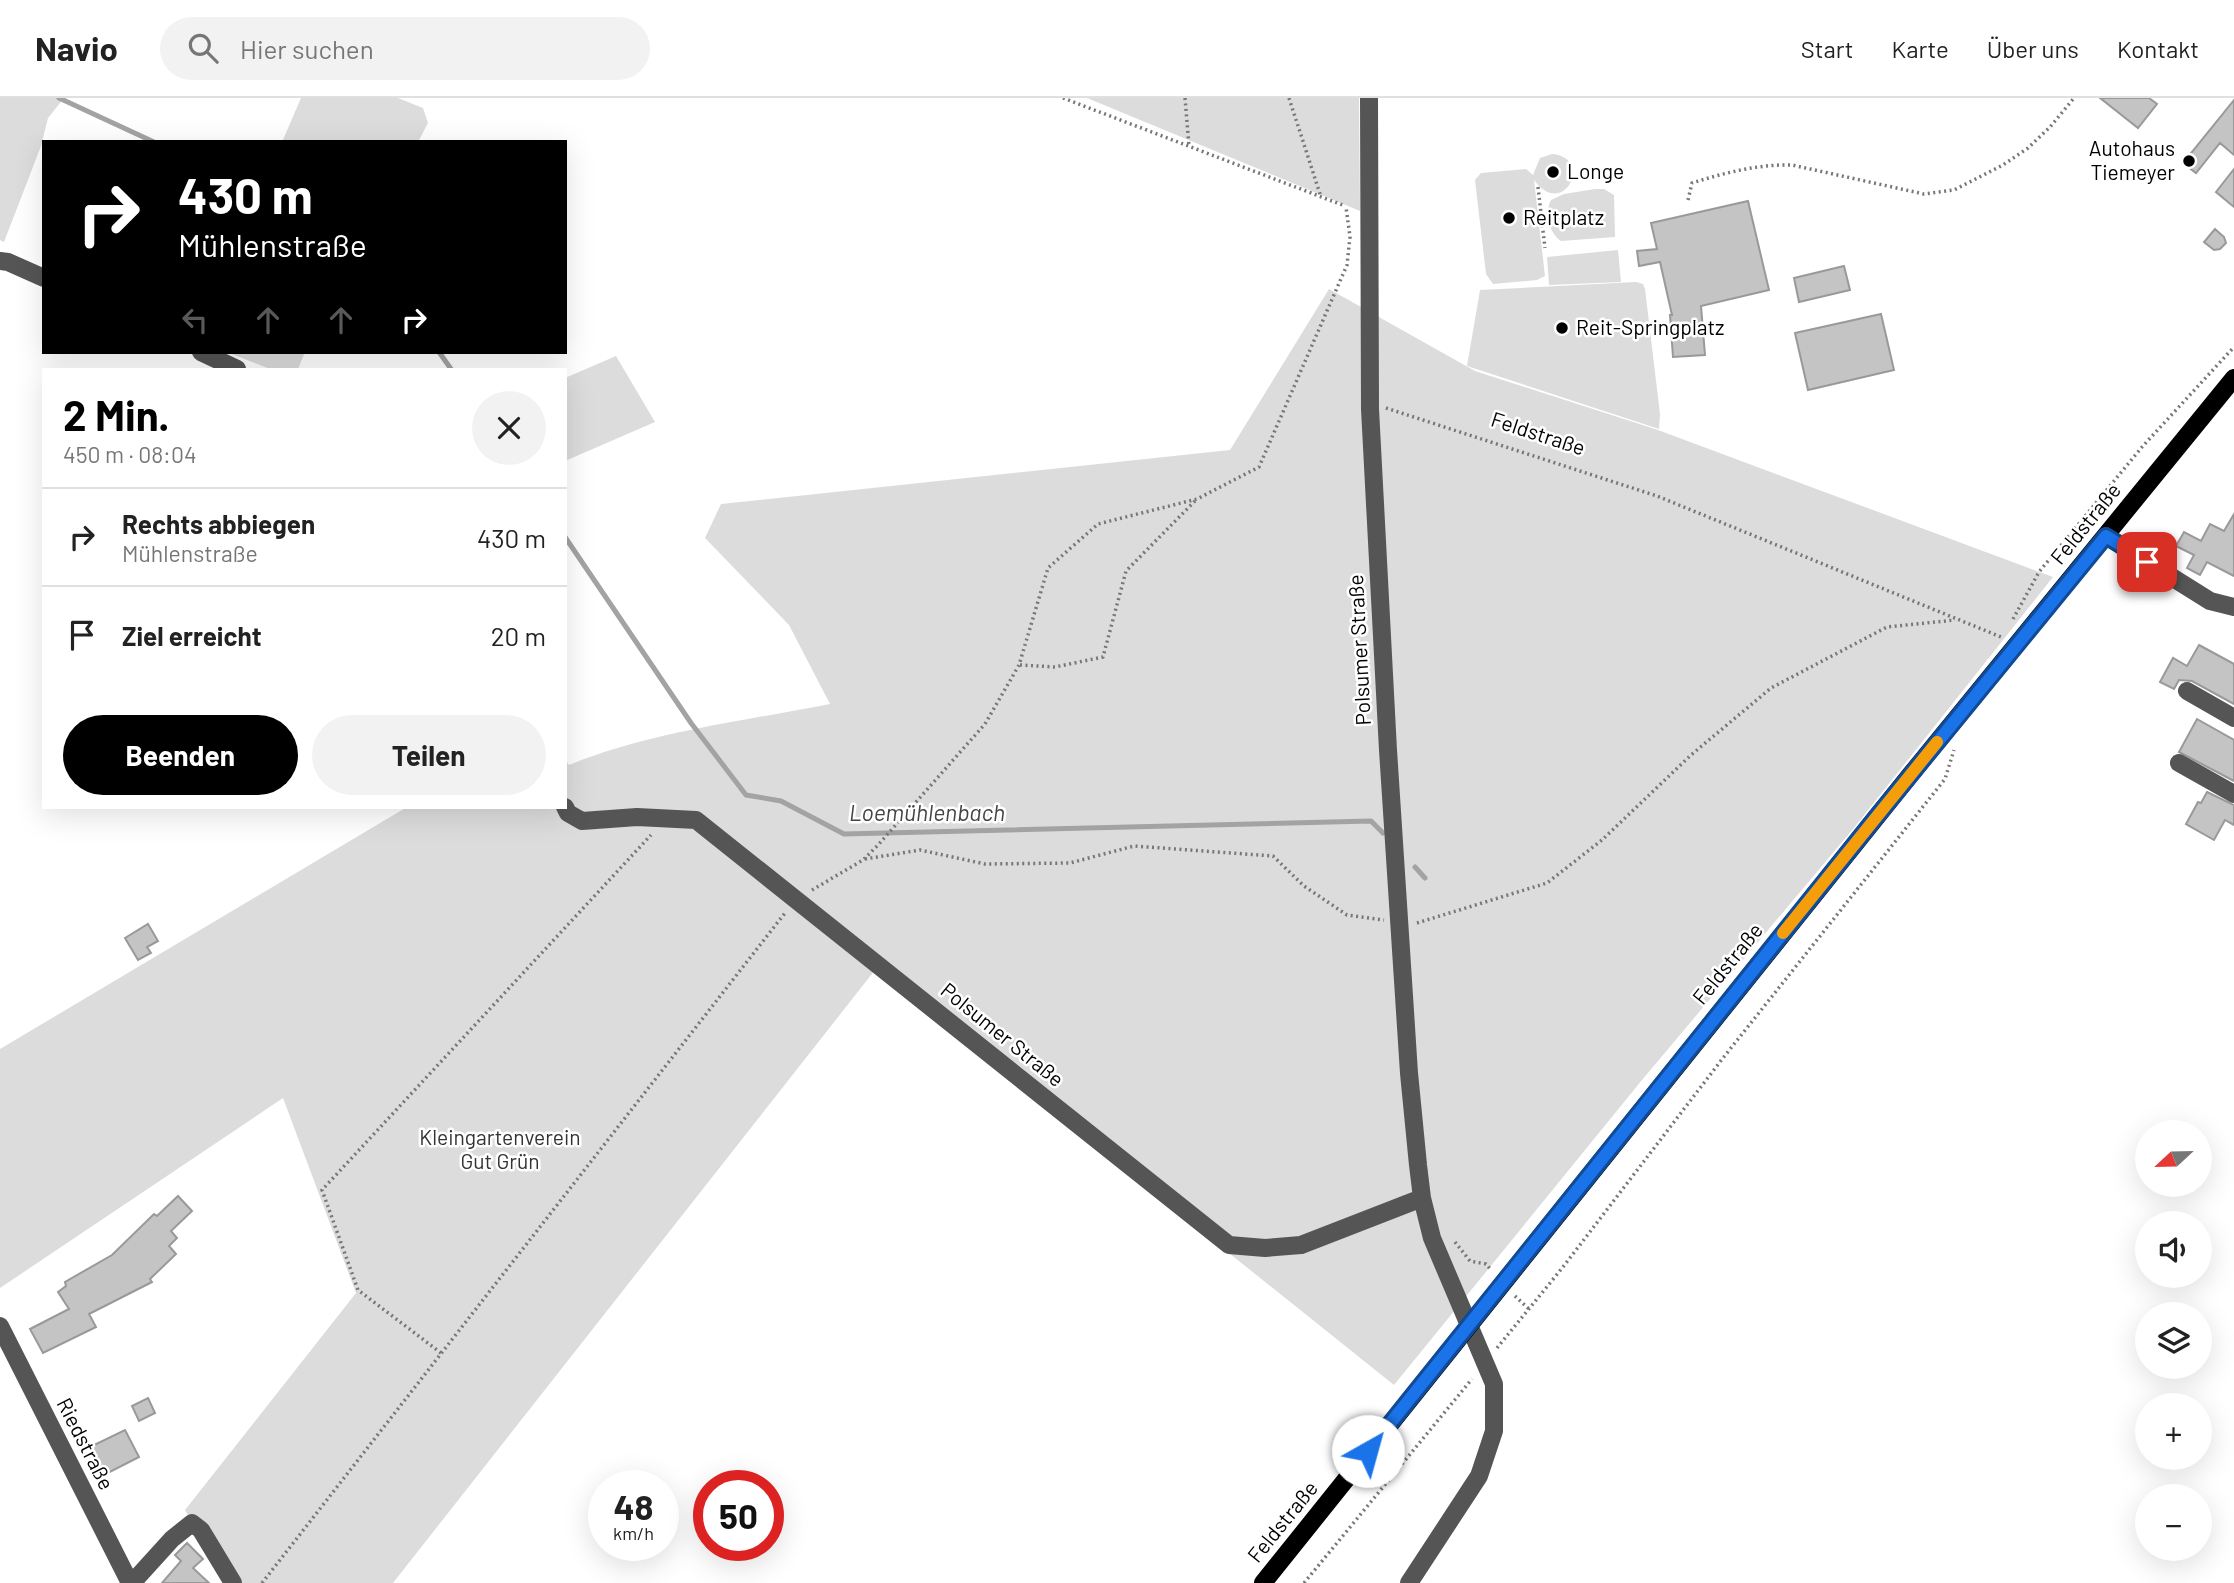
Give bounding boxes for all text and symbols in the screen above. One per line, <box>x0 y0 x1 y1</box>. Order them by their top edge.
search box <box>160 17 650 80</box>
text: Navio <box>35 28 118 68</box>
icon: search <box>184 29 222 67</box>
text: Hier suchen <box>240 33 374 64</box>
text: Start <box>1801 34 1854 63</box>
text: Karte <box>1892 34 1949 63</box>
text: Über uns <box>1987 34 2079 63</box>
text: Kontakt <box>2117 34 2199 63</box>
place label: Autohaus Tiemeyer <box>2089 135 2175 184</box>
marker: Autohaus Tiemeyer <box>2181 153 2197 169</box>
place label: Longe <box>1567 158 1624 183</box>
marker: Longe <box>1545 164 1561 180</box>
text: 430 m <box>178 165 313 224</box>
icon: right <box>63 168 154 259</box>
place label: Reitplatz <box>1523 204 1604 229</box>
marker: Reitplatz <box>1501 210 1517 226</box>
text: Mühlenstraße <box>178 225 367 263</box>
icon: left <box>176 301 214 339</box>
icon: ahead <box>249 301 287 339</box>
icon: ahead <box>322 301 360 339</box>
icon: right <box>395 301 433 339</box>
place label: Reit-Springplatz <box>1576 314 1724 339</box>
marker: Reit-Springplatz <box>1554 320 1570 336</box>
text: 2 Min. <box>63 389 170 439</box>
button: close <box>472 391 546 465</box>
street label: Feldstraße <box>1488 406 1589 460</box>
text: 450 m · 08:04 <box>63 440 197 468</box>
street label: Feldstraße <box>2044 477 2125 569</box>
text: Rechts abbiegen <box>122 508 315 539</box>
icon: right <box>63 518 101 556</box>
text: 430 m <box>477 522 546 553</box>
pin <box>2117 532 2177 592</box>
text: Mühlenstraße <box>122 539 258 567</box>
icon: arrive <box>2128 543 2166 581</box>
street label: Polsumer Straße <box>1342 574 1375 726</box>
icon: arrive <box>63 616 101 654</box>
text: Ziel erreicht <box>122 620 262 651</box>
text: 20 m <box>491 620 546 651</box>
button: Beenden <box>63 715 298 795</box>
button: Teilen <box>312 715 546 795</box>
water label: Loemühlenbach <box>849 798 1005 826</box>
street label: Feldstraße <box>1686 917 1767 1009</box>
street label: Polsumer Straße <box>936 977 1070 1091</box>
north arrow <box>2135 1120 2212 1197</box>
map controls <box>2135 1120 2212 1561</box>
park label: Kleingartenverein Gut Grün <box>419 1124 581 1173</box>
button: sound <box>2135 1211 2212 1288</box>
button: layers <box>2135 1302 2212 1379</box>
street label: Riedstraße <box>53 1393 120 1493</box>
button: + <box>2135 1393 2212 1470</box>
position arrow <box>1331 1414 1405 1488</box>
speed limit sign: 50 <box>693 1470 784 1561</box>
street label: Feldstraße <box>1241 1475 1322 1567</box>
button: − <box>2135 1484 2212 1561</box>
text: 48 <box>613 1485 654 1527</box>
text: km/h <box>613 1522 654 1544</box>

